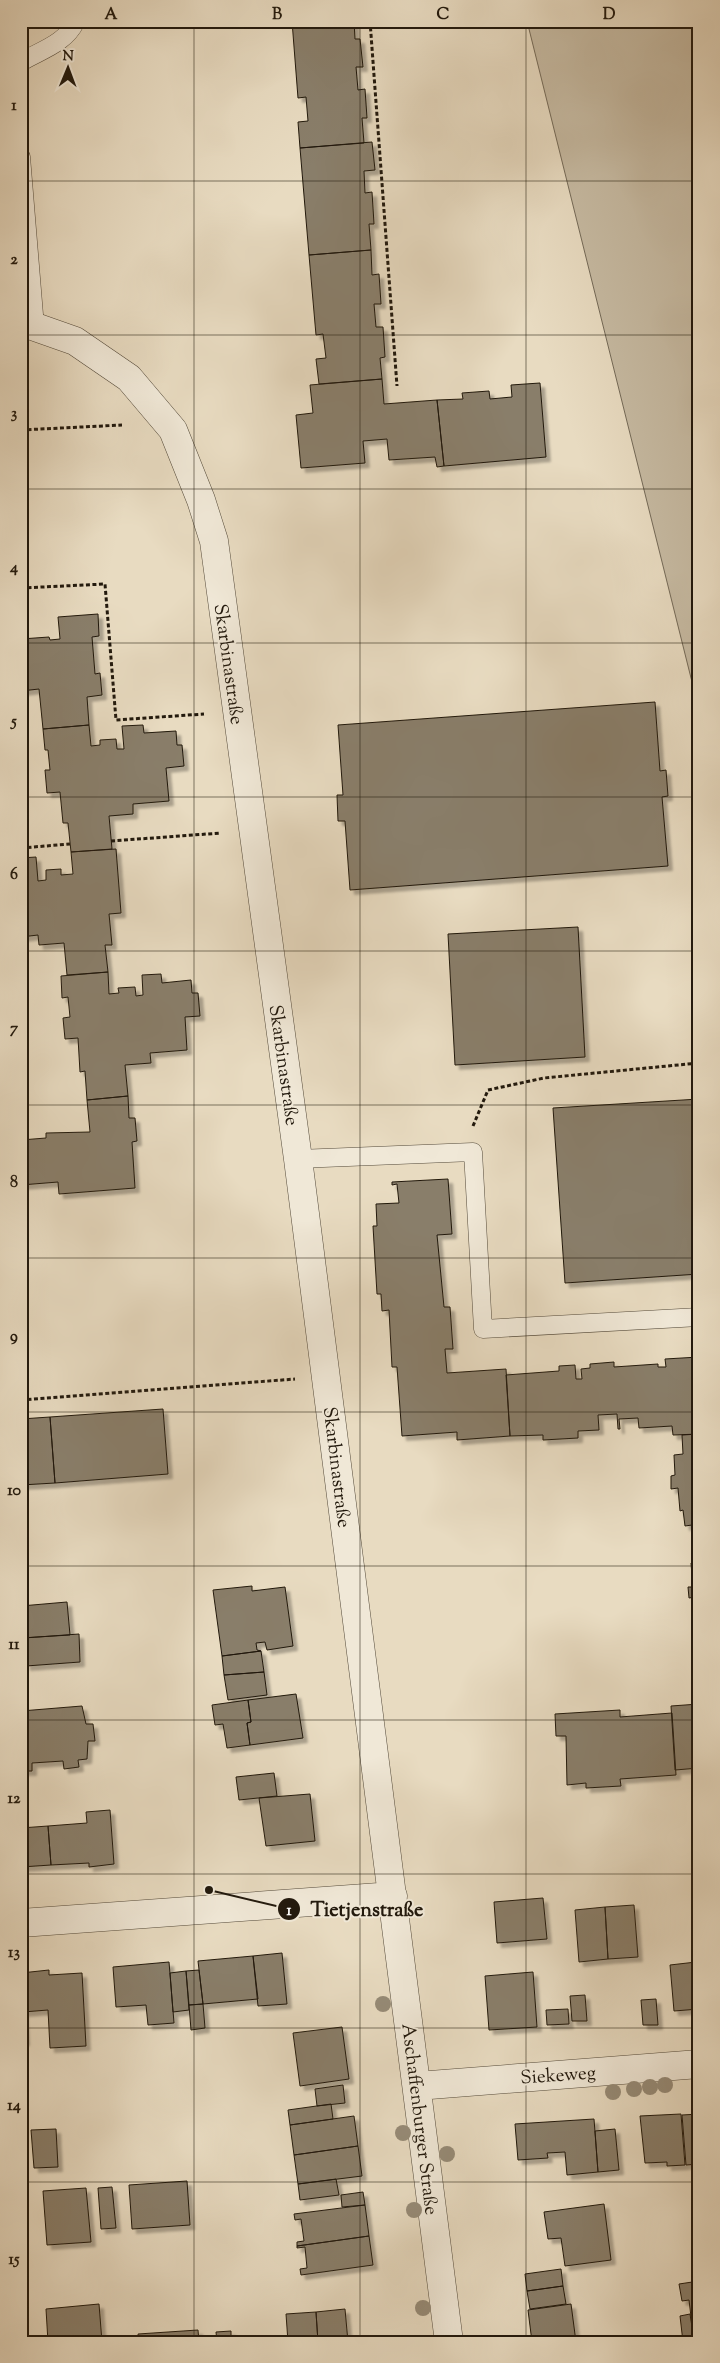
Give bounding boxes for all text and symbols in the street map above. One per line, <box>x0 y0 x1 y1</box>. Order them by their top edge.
text: A <box>105 4 118 27</box>
text: B <box>272 4 282 27</box>
text: C <box>437 4 450 27</box>
text: D <box>603 4 616 27</box>
north arrow <box>42 42 92 92</box>
text: N <box>62 47 74 67</box>
text: 1 <box>11 95 17 118</box>
text: 2 <box>10 249 18 272</box>
text: 3 <box>11 403 18 426</box>
text: 4 <box>9 557 18 580</box>
street label: Skarbinastraße <box>206 602 249 727</box>
text: 5 <box>9 711 17 734</box>
text: 6 <box>10 864 18 887</box>
street label: Skarbinastraße <box>261 1003 304 1128</box>
text: 7 <box>10 1018 19 1041</box>
text: 8 <box>10 1172 18 1195</box>
text: 9 <box>10 1326 18 1349</box>
street label: Skarbinastraße <box>315 1405 356 1529</box>
text: 10 <box>7 1480 21 1503</box>
text: 11 <box>9 1634 20 1657</box>
text: 12 <box>8 1788 21 1811</box>
callout: Tietjenstraße <box>276 1892 434 1927</box>
text: Tietjenstraße <box>311 1897 423 1926</box>
text: 1 <box>286 1901 292 1922</box>
text: 13 <box>8 1942 20 1965</box>
street label: Aschaffenburger Straße <box>393 2022 444 2217</box>
street label: Siekeweg <box>519 2060 597 2093</box>
text: 14 <box>7 2095 21 2118</box>
text: 15 <box>9 2249 20 2272</box>

